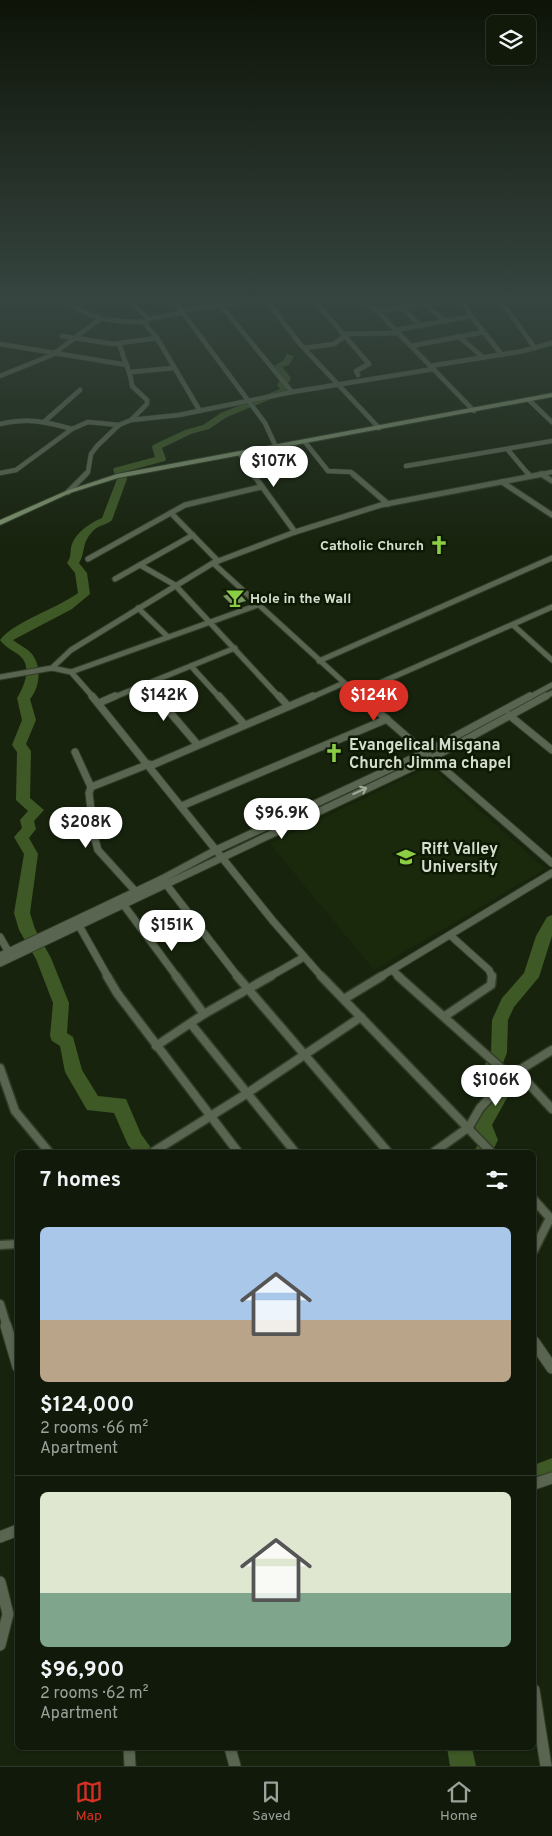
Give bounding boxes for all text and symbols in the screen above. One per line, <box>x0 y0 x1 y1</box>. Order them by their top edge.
map controls <box>486 15 536 65</box>
button: layers <box>486 15 536 65</box>
pin: $107K <box>239 446 309 488</box>
text: $107K <box>251 452 297 472</box>
church icon: Catholic Church <box>428 534 450 556</box>
place label: Catholic Church <box>320 538 424 555</box>
bar icon: Hole in the Wall <box>224 587 246 609</box>
place label: Hole in the Wall <box>250 591 351 608</box>
pin: $142K <box>129 680 199 722</box>
pin: $124K <box>339 680 409 722</box>
text: $142K <box>140 686 188 706</box>
text: $124K <box>350 686 398 706</box>
place label: Evangelical Misgana Church Jimma chapel <box>349 736 511 774</box>
church icon: Evangelical Misgana Church Jimma chapel <box>323 742 345 764</box>
one-way arrow <box>352 786 367 796</box>
pin: $96.9K <box>241 798 323 840</box>
text: $96.9K <box>255 804 309 824</box>
pin: $208K <box>51 806 121 849</box>
text: $208K <box>60 813 112 833</box>
place label: Rift Valley University <box>421 840 498 878</box>
school or university icon: Rift Valley University <box>395 846 417 868</box>
pin: $151K <box>137 910 207 952</box>
text: $151K <box>150 916 194 936</box>
pin: $106K <box>461 1064 531 1107</box>
text: $106K <box>472 1071 520 1091</box>
icon: filters <box>483 1166 511 1194</box>
text: 7 homes <box>40 1167 121 1194</box>
icon: home <box>231 1259 321 1349</box>
text: $124,000 <box>40 1392 134 1419</box>
text: 2 rooms · 66 m² <box>40 1419 148 1439</box>
text: Apartment <box>40 1439 118 1459</box>
icon: home <box>231 1525 321 1615</box>
text: $96,900 <box>40 1657 124 1684</box>
text: 2 rooms · 62 m² <box>40 1684 148 1704</box>
text: Apartment <box>40 1704 118 1724</box>
tab: Map <box>75 1778 103 1825</box>
tab: Saved <box>252 1778 291 1825</box>
tab: Home <box>440 1778 477 1825</box>

